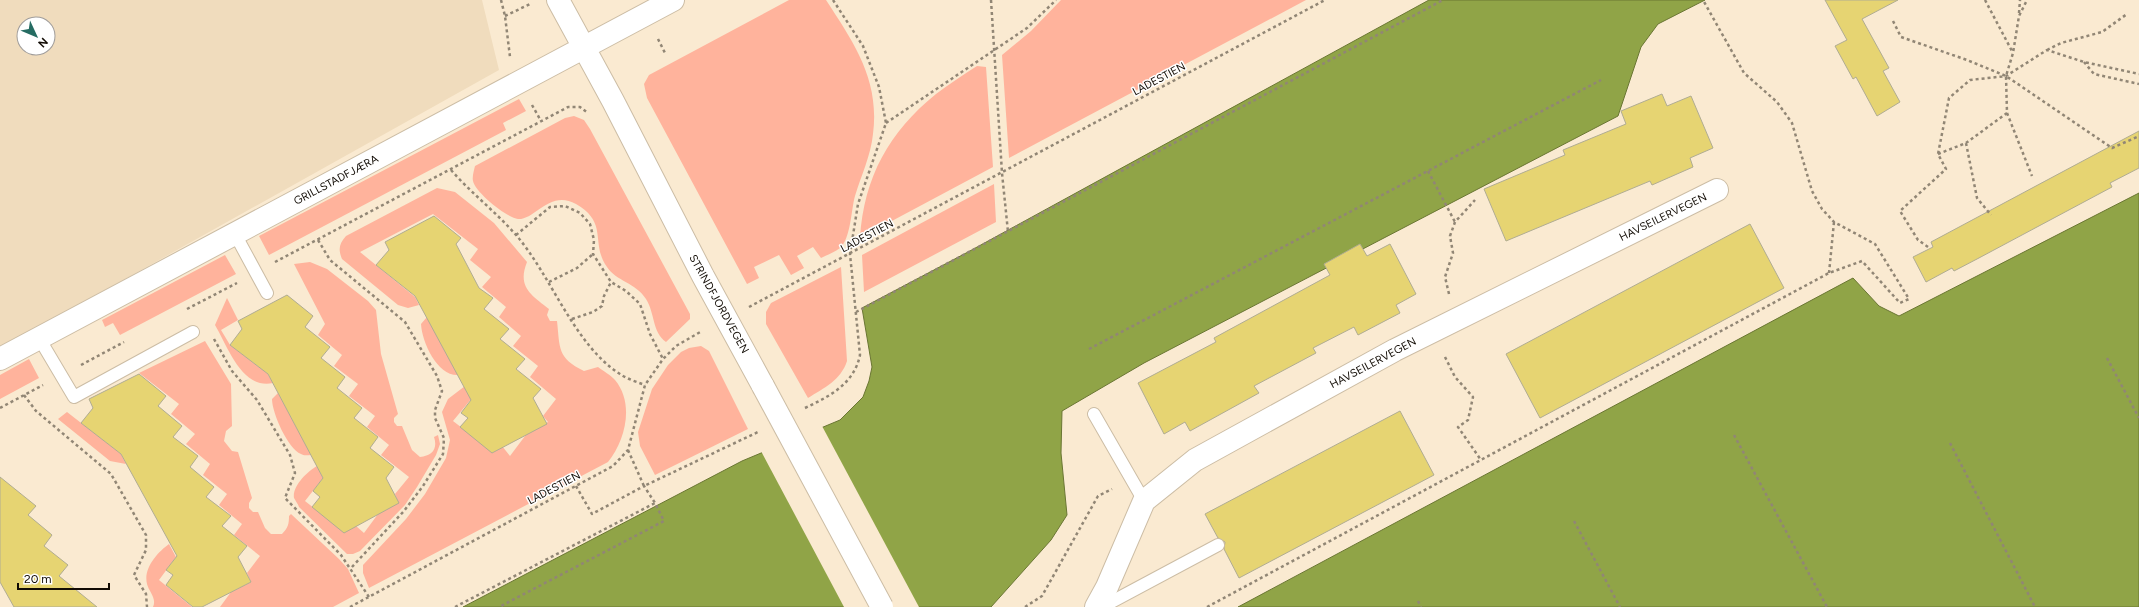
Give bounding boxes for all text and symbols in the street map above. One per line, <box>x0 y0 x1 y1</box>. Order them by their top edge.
north arrow <box>16 16 56 56</box>
text: N <box>35 35 50 50</box>
street label: LADESTIEN <box>1130 60 1188 98</box>
street label: GRILLSTADFJÆRA <box>292 152 381 208</box>
street label: HAVSEILERVEGEN <box>1617 190 1709 244</box>
street label: LADESTIEN <box>838 217 896 255</box>
street label: STRINDFJORDVEGEN <box>686 252 752 356</box>
street label: HAVSEILERVEGEN <box>1328 335 1418 391</box>
street label: LADESTIEN <box>525 469 583 507</box>
scale bar <box>18 565 109 591</box>
text: 20 m <box>24 572 52 586</box>

